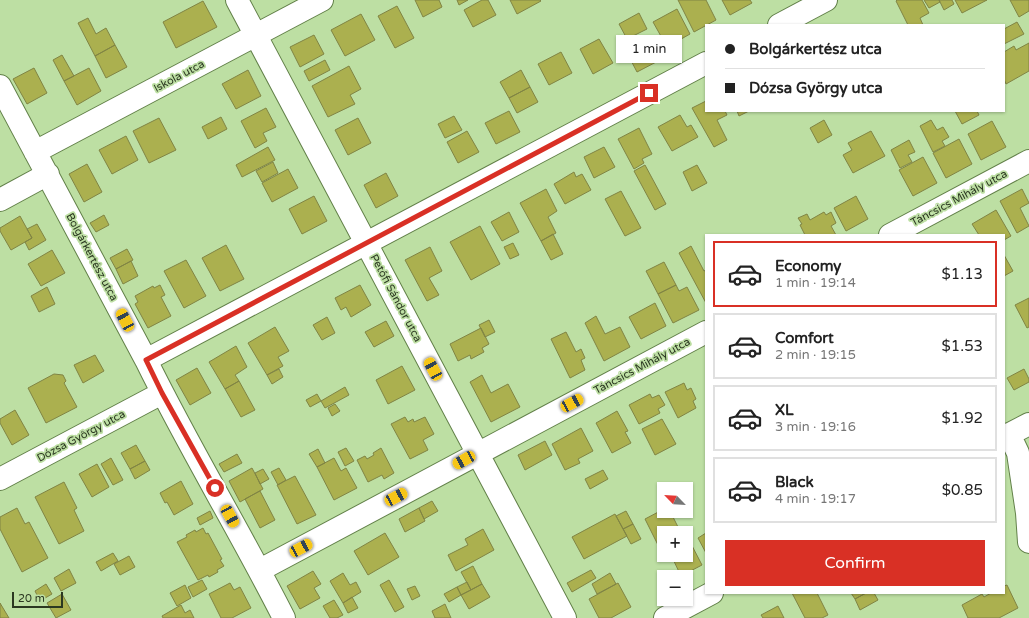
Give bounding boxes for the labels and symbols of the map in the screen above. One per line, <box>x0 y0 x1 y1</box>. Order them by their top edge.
callout: 1 min <box>616 35 682 63</box>
street label: Iskola utca <box>151 57 207 95</box>
route end <box>640 84 658 102</box>
street label: Táncsics Mihály utca <box>909 167 1009 229</box>
street label: Bolgárkertész utca <box>63 211 121 303</box>
street label: Petőfi Sándor utca <box>367 252 425 344</box>
car <box>114 307 136 333</box>
street label: Táncsics Mihály utca <box>592 335 692 397</box>
car <box>422 356 444 382</box>
car <box>559 392 585 414</box>
street label: Dózsa György utca <box>35 407 127 465</box>
car <box>451 449 477 471</box>
route start <box>206 479 224 497</box>
north arrow <box>657 482 693 518</box>
car <box>383 486 409 508</box>
car <box>219 503 241 529</box>
car <box>288 537 314 559</box>
scale bar <box>12 590 63 609</box>

